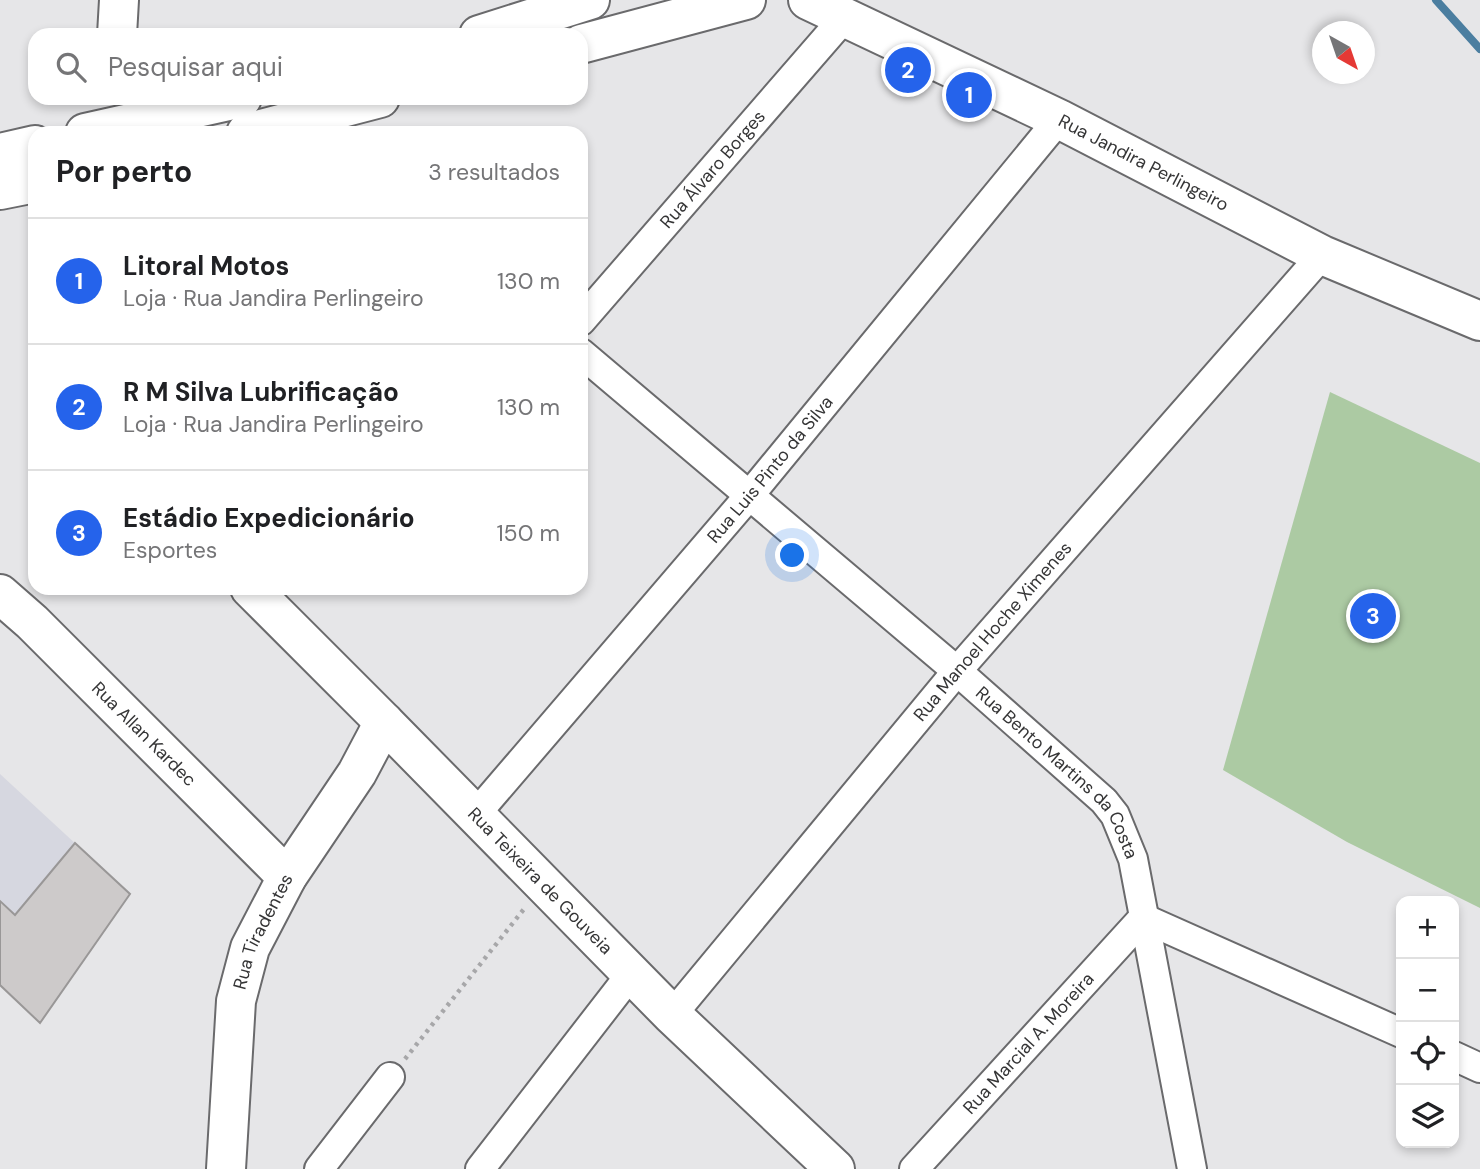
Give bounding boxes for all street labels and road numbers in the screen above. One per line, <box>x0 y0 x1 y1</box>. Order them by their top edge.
street label: Rua Álvaro Borges <box>655 105 771 233</box>
street label: Rua Jandira Perlingeiro <box>1054 109 1233 217</box>
street label: Rua Luis Pinto da Silva <box>702 391 838 548</box>
street label: Rua Manoel Hoche Ximenes <box>908 536 1077 726</box>
street label: Rua Allan Kardec <box>87 677 202 792</box>
street label: Rua Bento Martins da Costa <box>971 681 1144 862</box>
street label: Rua Teixeira de Gouveia <box>462 802 618 960</box>
street label: Rua Tiradentes <box>228 870 299 992</box>
street label: Rua Marcial A. Moreira <box>958 967 1099 1119</box>

